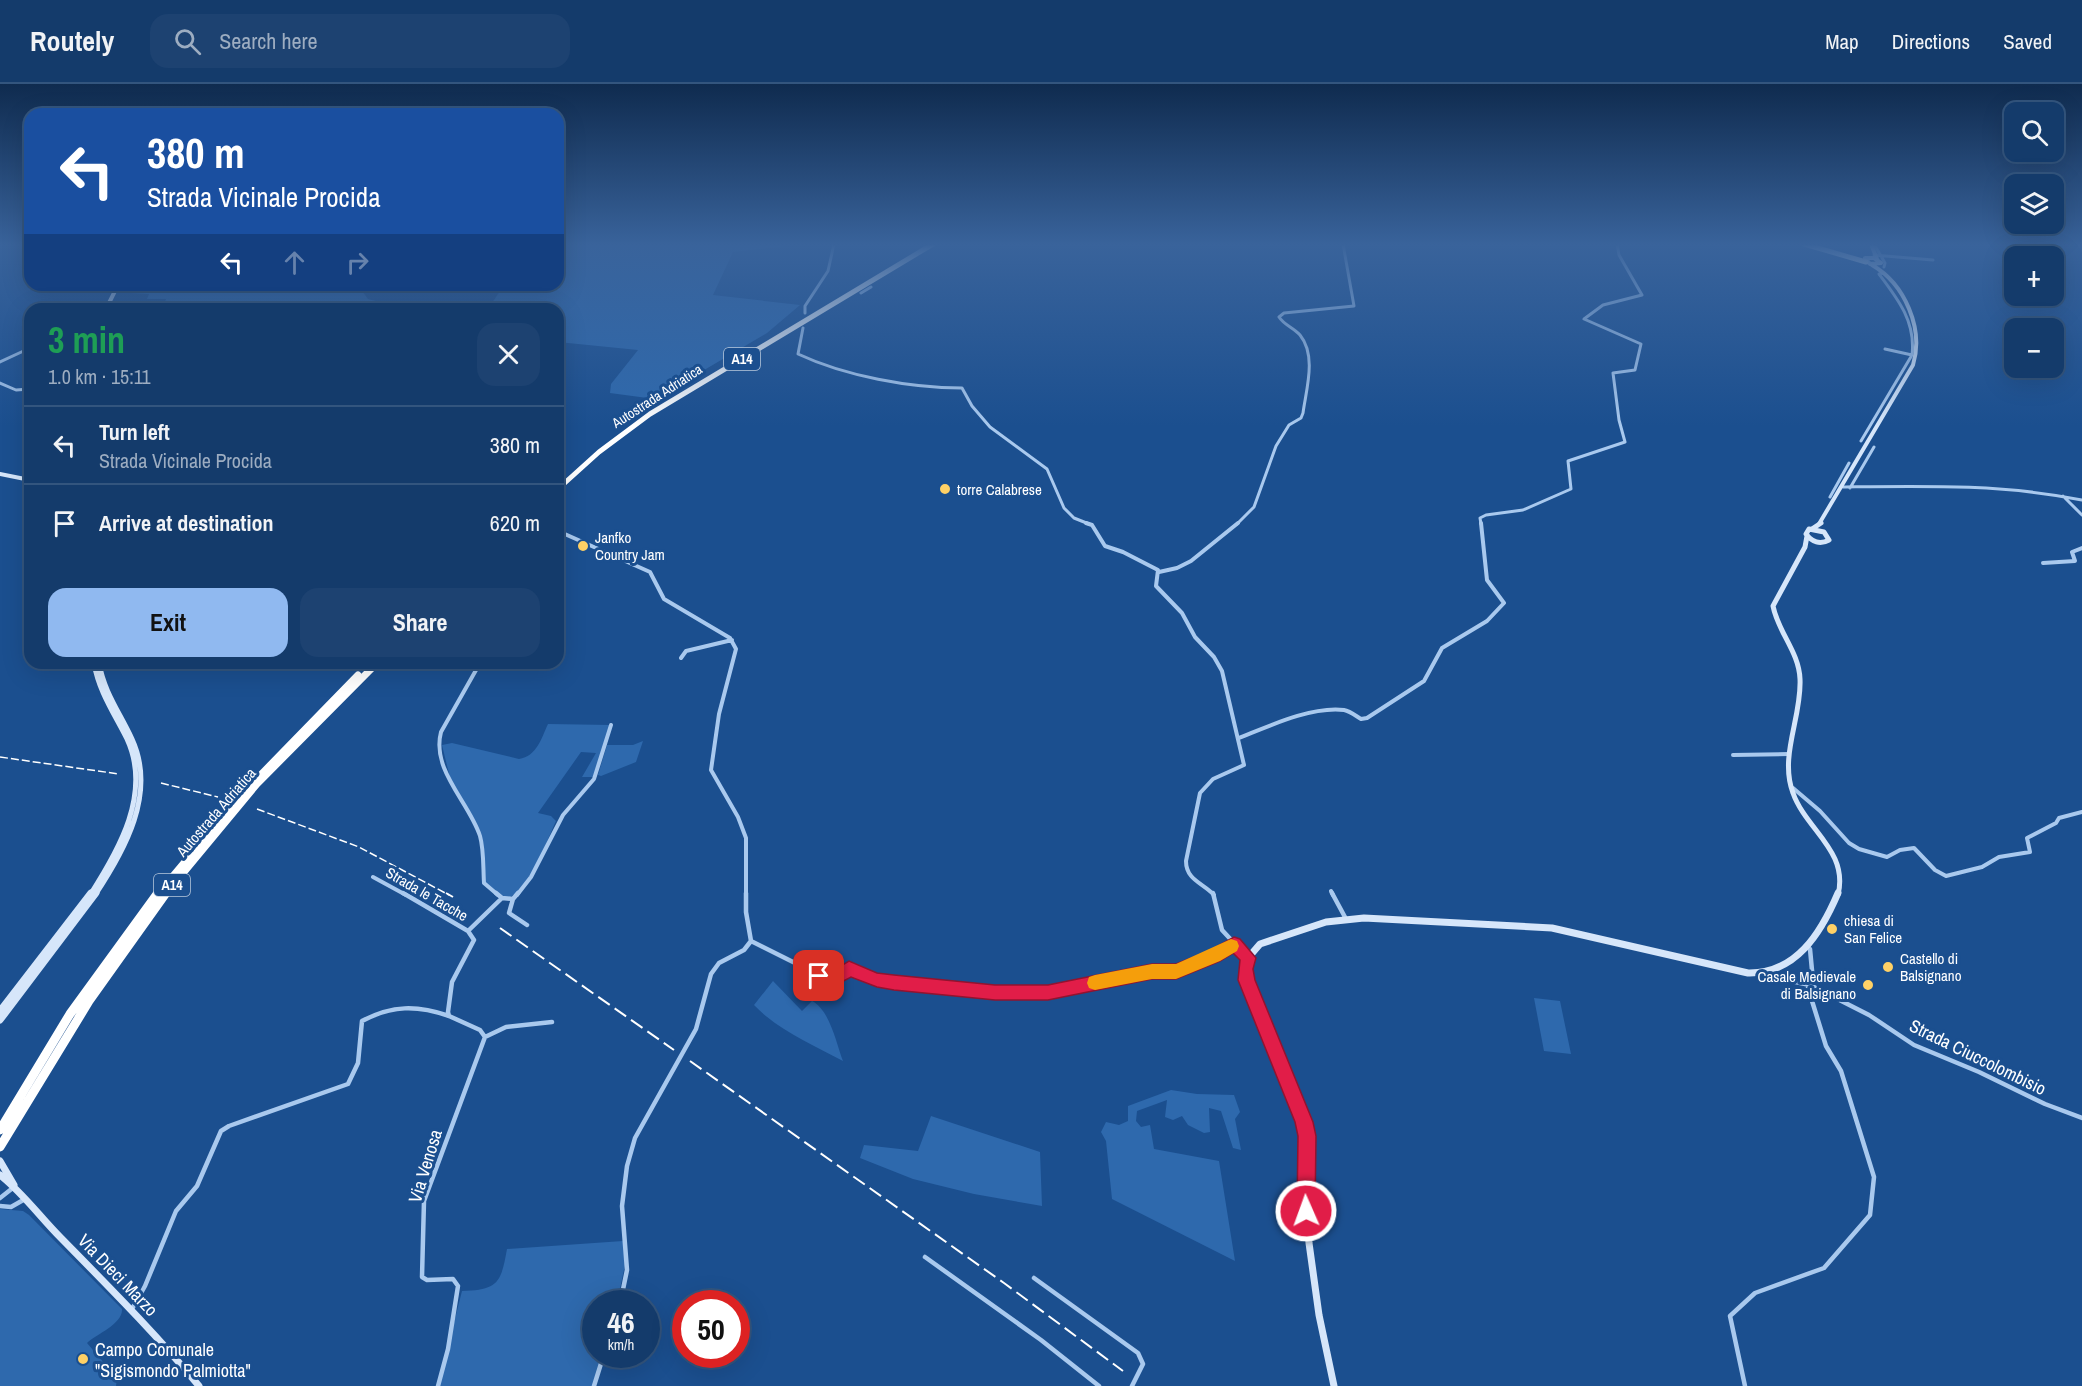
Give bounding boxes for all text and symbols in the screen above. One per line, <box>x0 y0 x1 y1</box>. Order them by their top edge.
search box <box>150 14 570 68</box>
text: Routely <box>30 22 114 60</box>
icon: search <box>171 25 204 58</box>
text: Search here <box>219 26 317 56</box>
text: Map <box>1825 27 1859 56</box>
text: Directions <box>1892 27 1970 56</box>
text: Saved <box>2003 27 2052 56</box>
map controls <box>2004 102 2064 378</box>
button: search <box>2004 102 2064 162</box>
text: 380 m <box>147 125 245 181</box>
icon: left <box>48 132 126 210</box>
button: layers <box>2004 174 2064 234</box>
text: Strada Vicinale Procida <box>147 179 380 215</box>
icon: left <box>215 246 248 279</box>
icon: ahead <box>278 246 311 279</box>
icon: right <box>341 246 374 279</box>
button: + <box>2004 246 2064 306</box>
text: 3 min <box>48 316 125 364</box>
button: − <box>2004 318 2064 378</box>
button: close <box>477 323 540 386</box>
road number: A14 <box>724 348 760 370</box>
street label: Autostrada Adriatica <box>608 360 706 432</box>
text: 1.0 km · 15:11 <box>48 363 151 390</box>
text: Turn left <box>99 417 170 447</box>
icon: left <box>48 429 81 462</box>
text: 380 m <box>490 430 540 460</box>
text: Strada Vicinale Procida <box>99 447 272 474</box>
place label: torre Calabrese <box>957 479 1042 500</box>
marker: torre Calabrese <box>938 482 952 496</box>
icon: arrive <box>48 507 81 540</box>
text: Arrive at destination <box>99 508 273 538</box>
text: 620 m <box>490 508 540 538</box>
place label: Janfko Country Jam <box>595 527 665 565</box>
marker: Janfko Country Jam <box>576 539 590 553</box>
button: Exit <box>48 588 288 657</box>
button: Share <box>300 588 540 657</box>
street label: Autostrada Adriatica <box>171 763 261 862</box>
street label: Strada le Tacche <box>382 862 472 926</box>
road number: A14 <box>154 874 190 896</box>
place label: chiesa di San Felice <box>1844 910 1902 948</box>
marker: chiesa di San Felice <box>1825 922 1839 936</box>
place label: Castello di Balsignano <box>1900 948 1962 986</box>
pin <box>793 950 844 1001</box>
icon: arrive <box>802 959 835 992</box>
marker: Castello di Balsignano <box>1881 960 1895 974</box>
place label: Casale Medievale di Balsignano <box>1758 966 1856 1004</box>
marker: Casale Medievale di Balsignano <box>1861 978 1875 992</box>
street label: Strada Ciuccolombisio <box>1905 1013 2051 1101</box>
street label: Via Venosa <box>402 1126 448 1206</box>
position arrow <box>1274 1179 1338 1243</box>
street label: Via Dieci Marzo <box>72 1228 164 1322</box>
speed limit sign: 50 <box>672 1290 750 1368</box>
text: 46 <box>607 1302 635 1342</box>
text: km/h <box>608 1334 634 1355</box>
place label: Campo Comunale "Sigismondo Palmiotta" <box>95 1337 251 1383</box>
marker: Campo Comunale "Sigismondo Palmiotta" <box>76 1352 90 1366</box>

